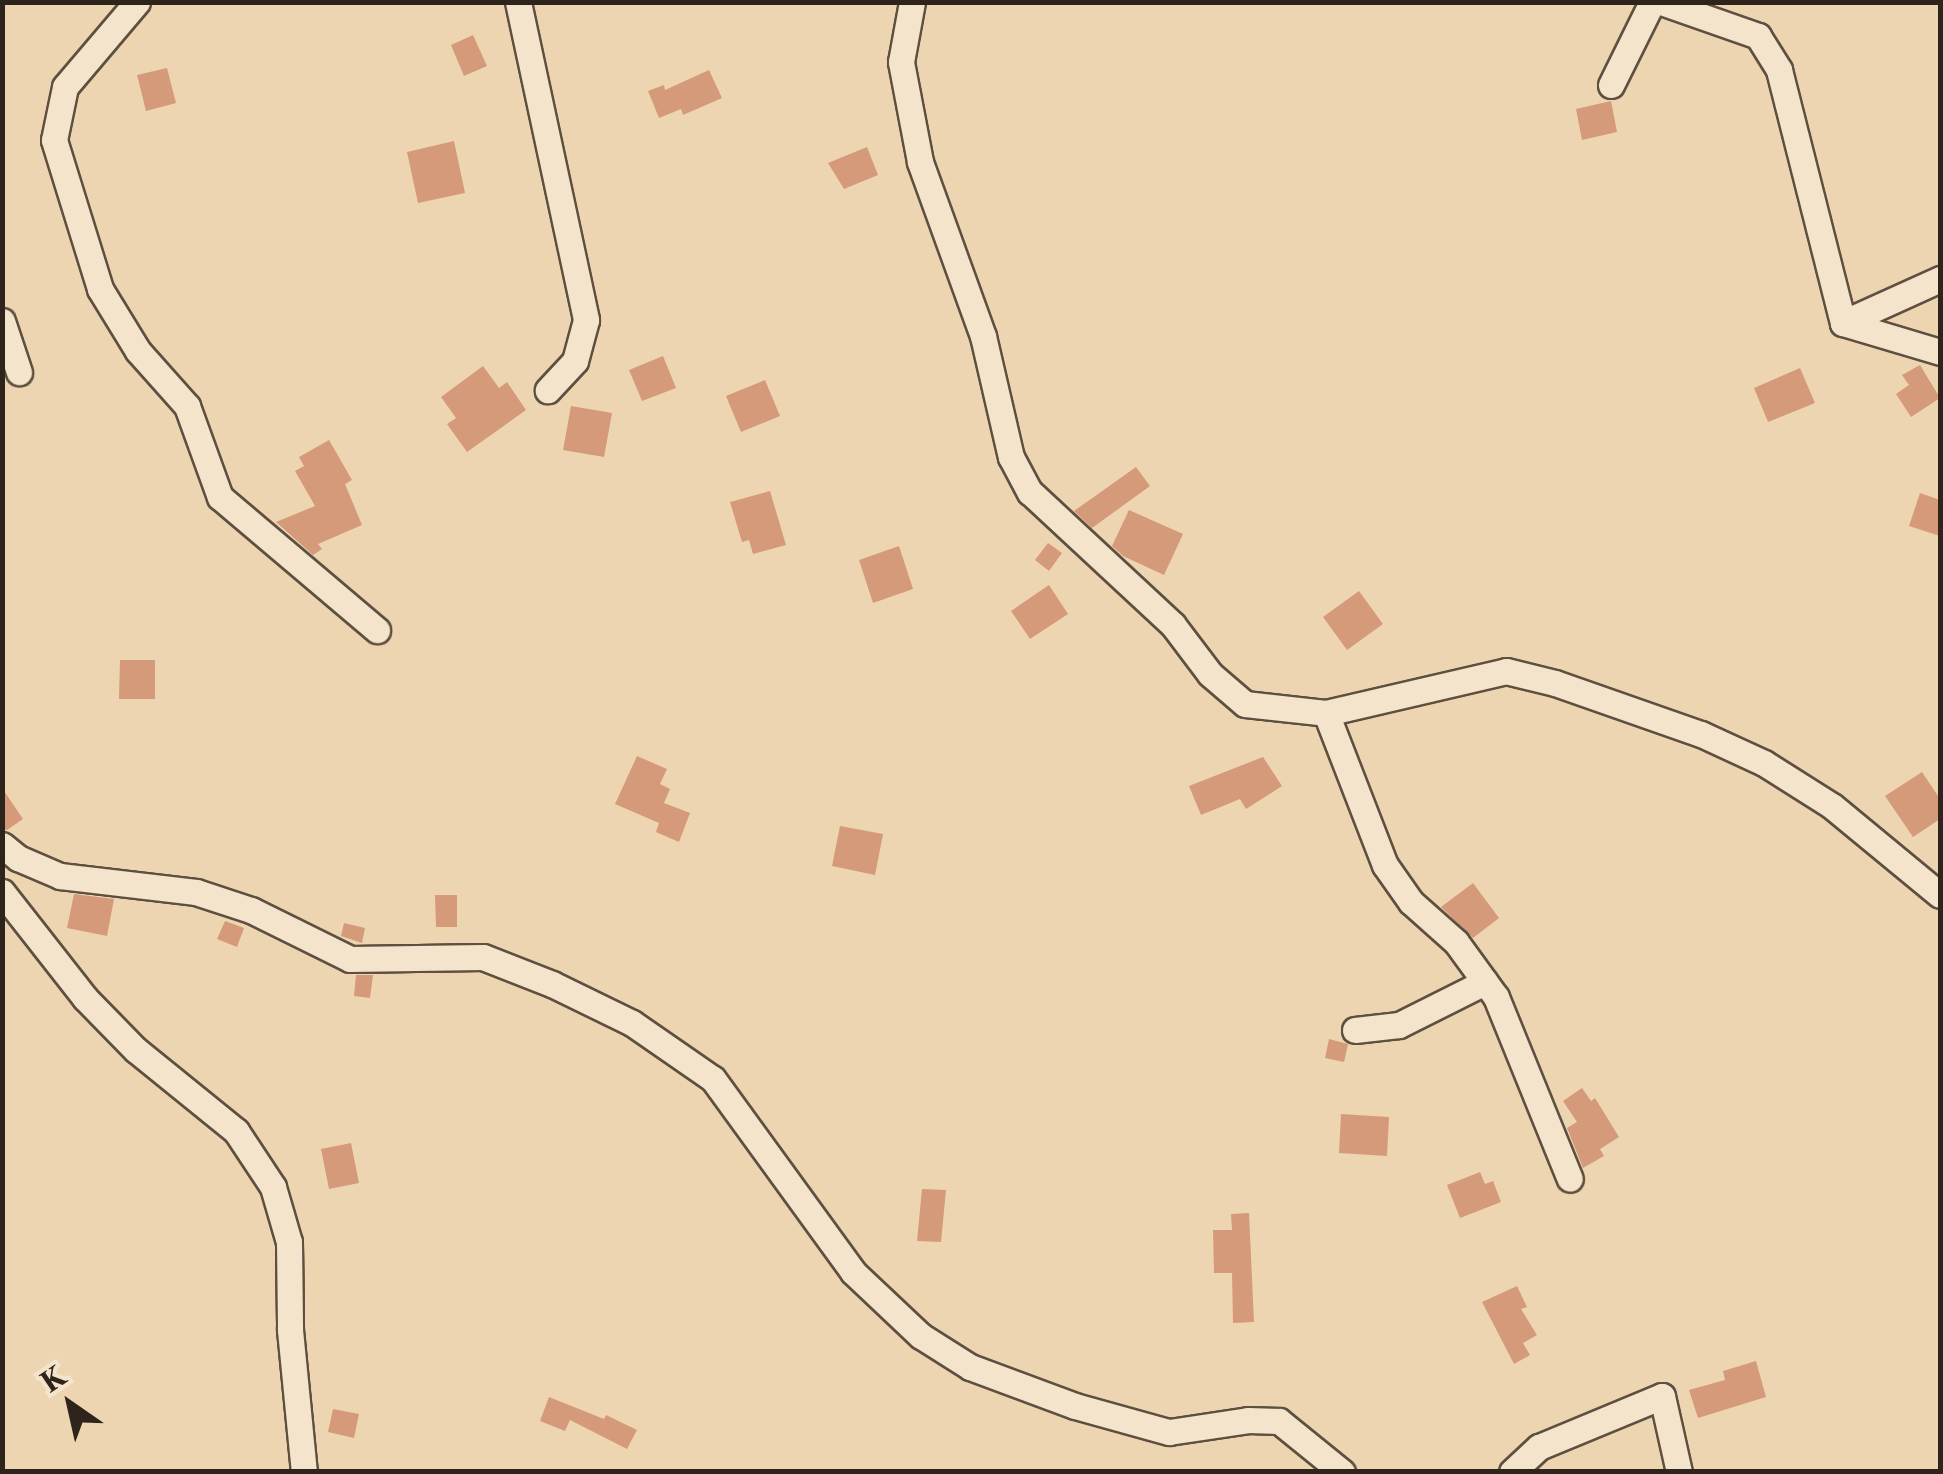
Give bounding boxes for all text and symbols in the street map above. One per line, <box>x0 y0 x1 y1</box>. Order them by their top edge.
north arrow <box>20 1354 120 1454</box>
text: K <box>34 1359 72 1399</box>

